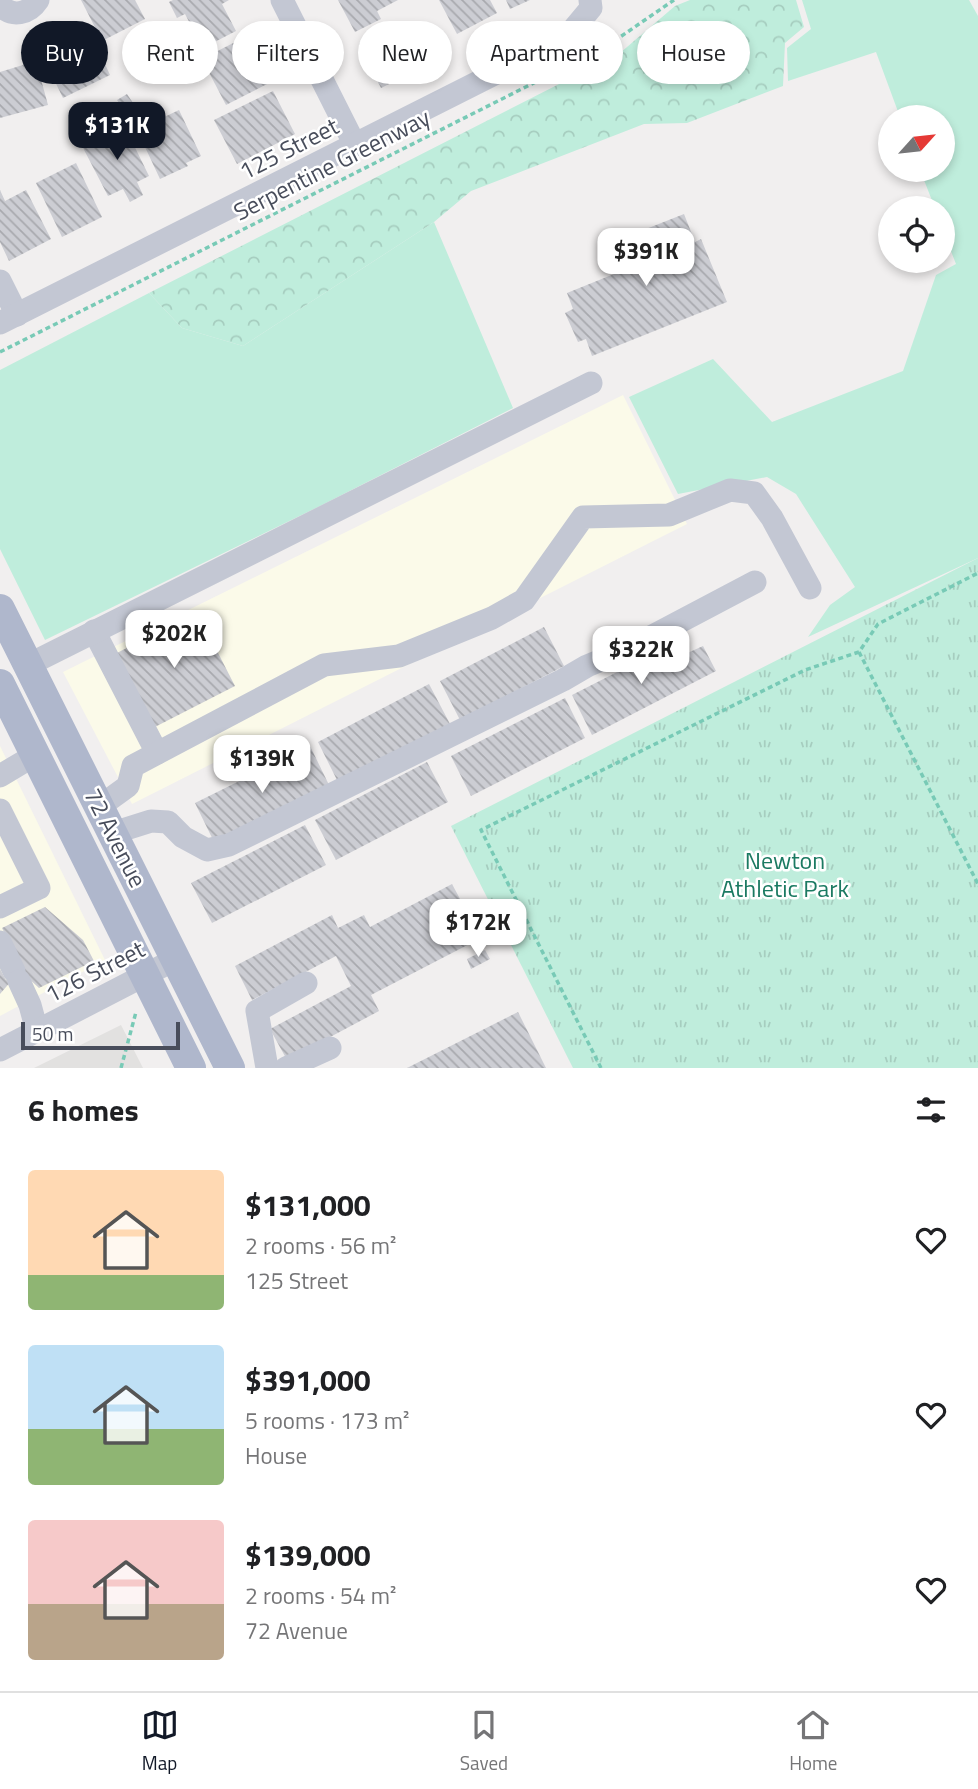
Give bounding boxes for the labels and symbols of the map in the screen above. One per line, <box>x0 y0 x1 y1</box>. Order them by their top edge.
street label: Serpentine Greenway <box>227 99 437 229</box>
pin: $131K <box>68 102 166 162</box>
north arrow <box>878 105 956 182</box>
street label: 125 Street <box>232 107 345 189</box>
pin: $391K <box>597 229 695 288</box>
pin: $202K <box>125 610 223 670</box>
pin: $322K <box>592 626 690 686</box>
pin: $139K <box>213 736 311 795</box>
street label: 72 Avenue <box>76 782 156 893</box>
park label: Newton Athletic Park <box>721 842 850 906</box>
pin: $172K <box>429 900 527 959</box>
street label: 126 Street <box>38 930 151 1012</box>
scale bar <box>21 1019 180 1051</box>

